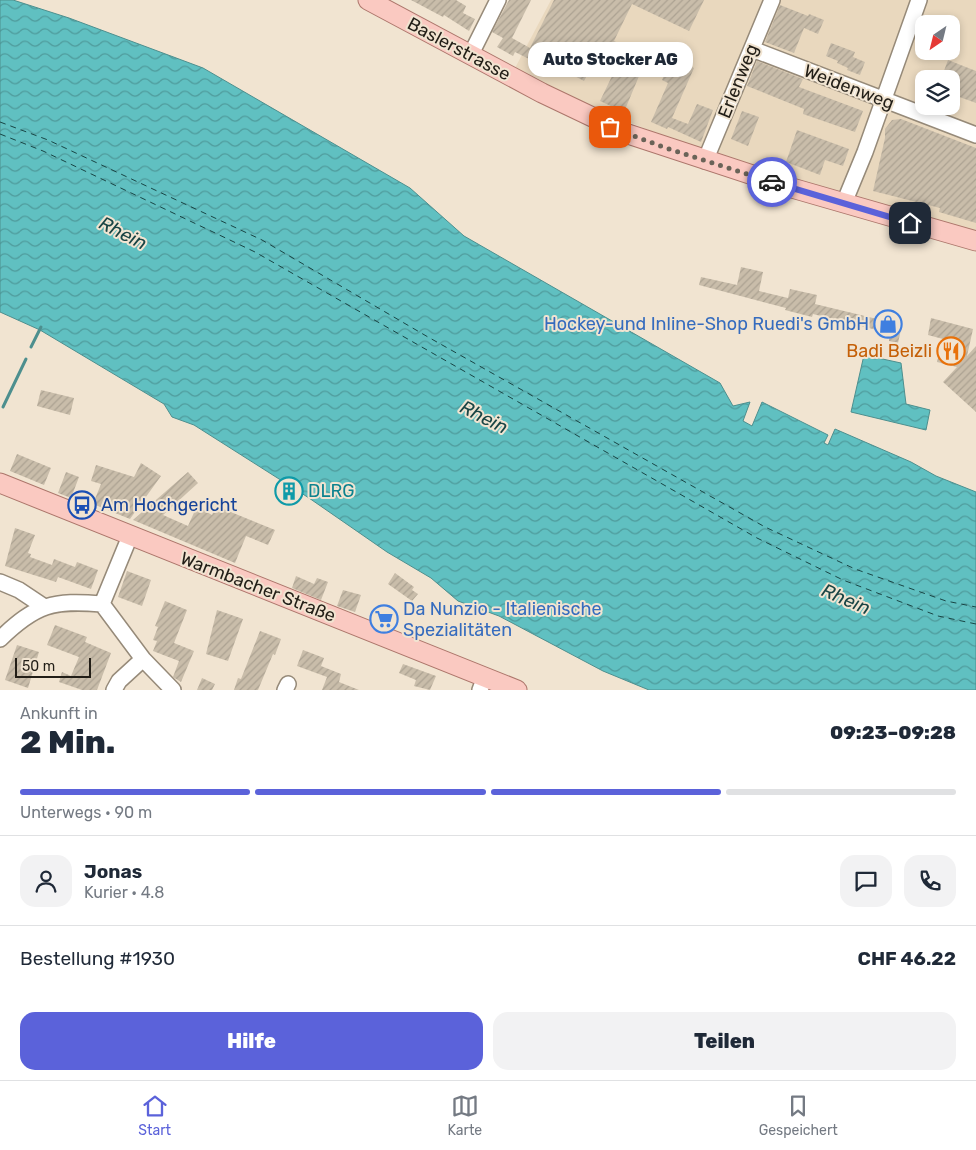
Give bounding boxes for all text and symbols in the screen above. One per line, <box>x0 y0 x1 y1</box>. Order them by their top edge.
street label: Baslerstrasse <box>404 13 514 85</box>
north arrow <box>915 15 960 60</box>
map controls <box>915 15 960 115</box>
street label: Erlenweg <box>713 41 763 121</box>
callout: Auto Stocker AG <box>528 42 692 77</box>
text: Auto Stocker AG <box>543 50 678 69</box>
street label: Weidenweg <box>801 60 897 114</box>
button: layers <box>915 70 960 115</box>
pin <box>589 106 631 148</box>
icon: bag <box>596 113 624 141</box>
courier <box>747 157 797 207</box>
icon: car <box>758 168 786 196</box>
pin <box>889 202 931 244</box>
icon: home <box>896 209 924 237</box>
water label: Rhein <box>95 211 151 255</box>
shop icon: Hockey-und Inline-Shop Ruedi's GmbH <box>873 309 903 339</box>
place label: Hockey-und Inline-Shop Ruedi's GmbH <box>544 313 869 335</box>
restaurant icon: Badi Beizli <box>936 336 966 366</box>
place label: Badi Beizli <box>846 340 932 362</box>
water label: Rhein <box>456 395 512 439</box>
building icon: DLRG <box>274 476 304 506</box>
place label: DLRG <box>308 480 355 502</box>
bus stop icon: Am Hochgericht <box>67 490 97 520</box>
place label: Am Hochgericht <box>101 494 237 516</box>
street label: Warmbacher Straße <box>177 547 339 627</box>
water label: Rhein <box>818 578 874 620</box>
place label: Da Nunzio - Italienische Spezialitäten <box>403 598 602 641</box>
supermarket icon: Da Nunzio - Italienische Spezialitäten <box>369 604 399 634</box>
scale bar <box>15 655 91 678</box>
text: 50 m <box>22 658 55 675</box>
text: Ankunft in <box>20 704 98 723</box>
text: 09:23–09:28 <box>830 721 956 744</box>
text: 2 Min. <box>20 723 115 761</box>
text: Unterwegs · 90 m <box>20 803 152 822</box>
button: person <box>20 855 72 907</box>
button: chat <box>840 855 892 907</box>
button: phone <box>904 855 956 907</box>
text: Jonas <box>84 860 142 883</box>
text: Kurier · 4.8 <box>84 883 164 902</box>
text: Bestellung #1930 <box>20 947 175 970</box>
text: CHF 46.22 <box>858 947 956 970</box>
button: Hilfe <box>20 1012 483 1070</box>
button: Teilen <box>493 1012 956 1070</box>
tab: Start <box>138 1092 171 1139</box>
tab: Karte <box>448 1092 482 1139</box>
tab: Gespeichert <box>759 1092 838 1139</box>

